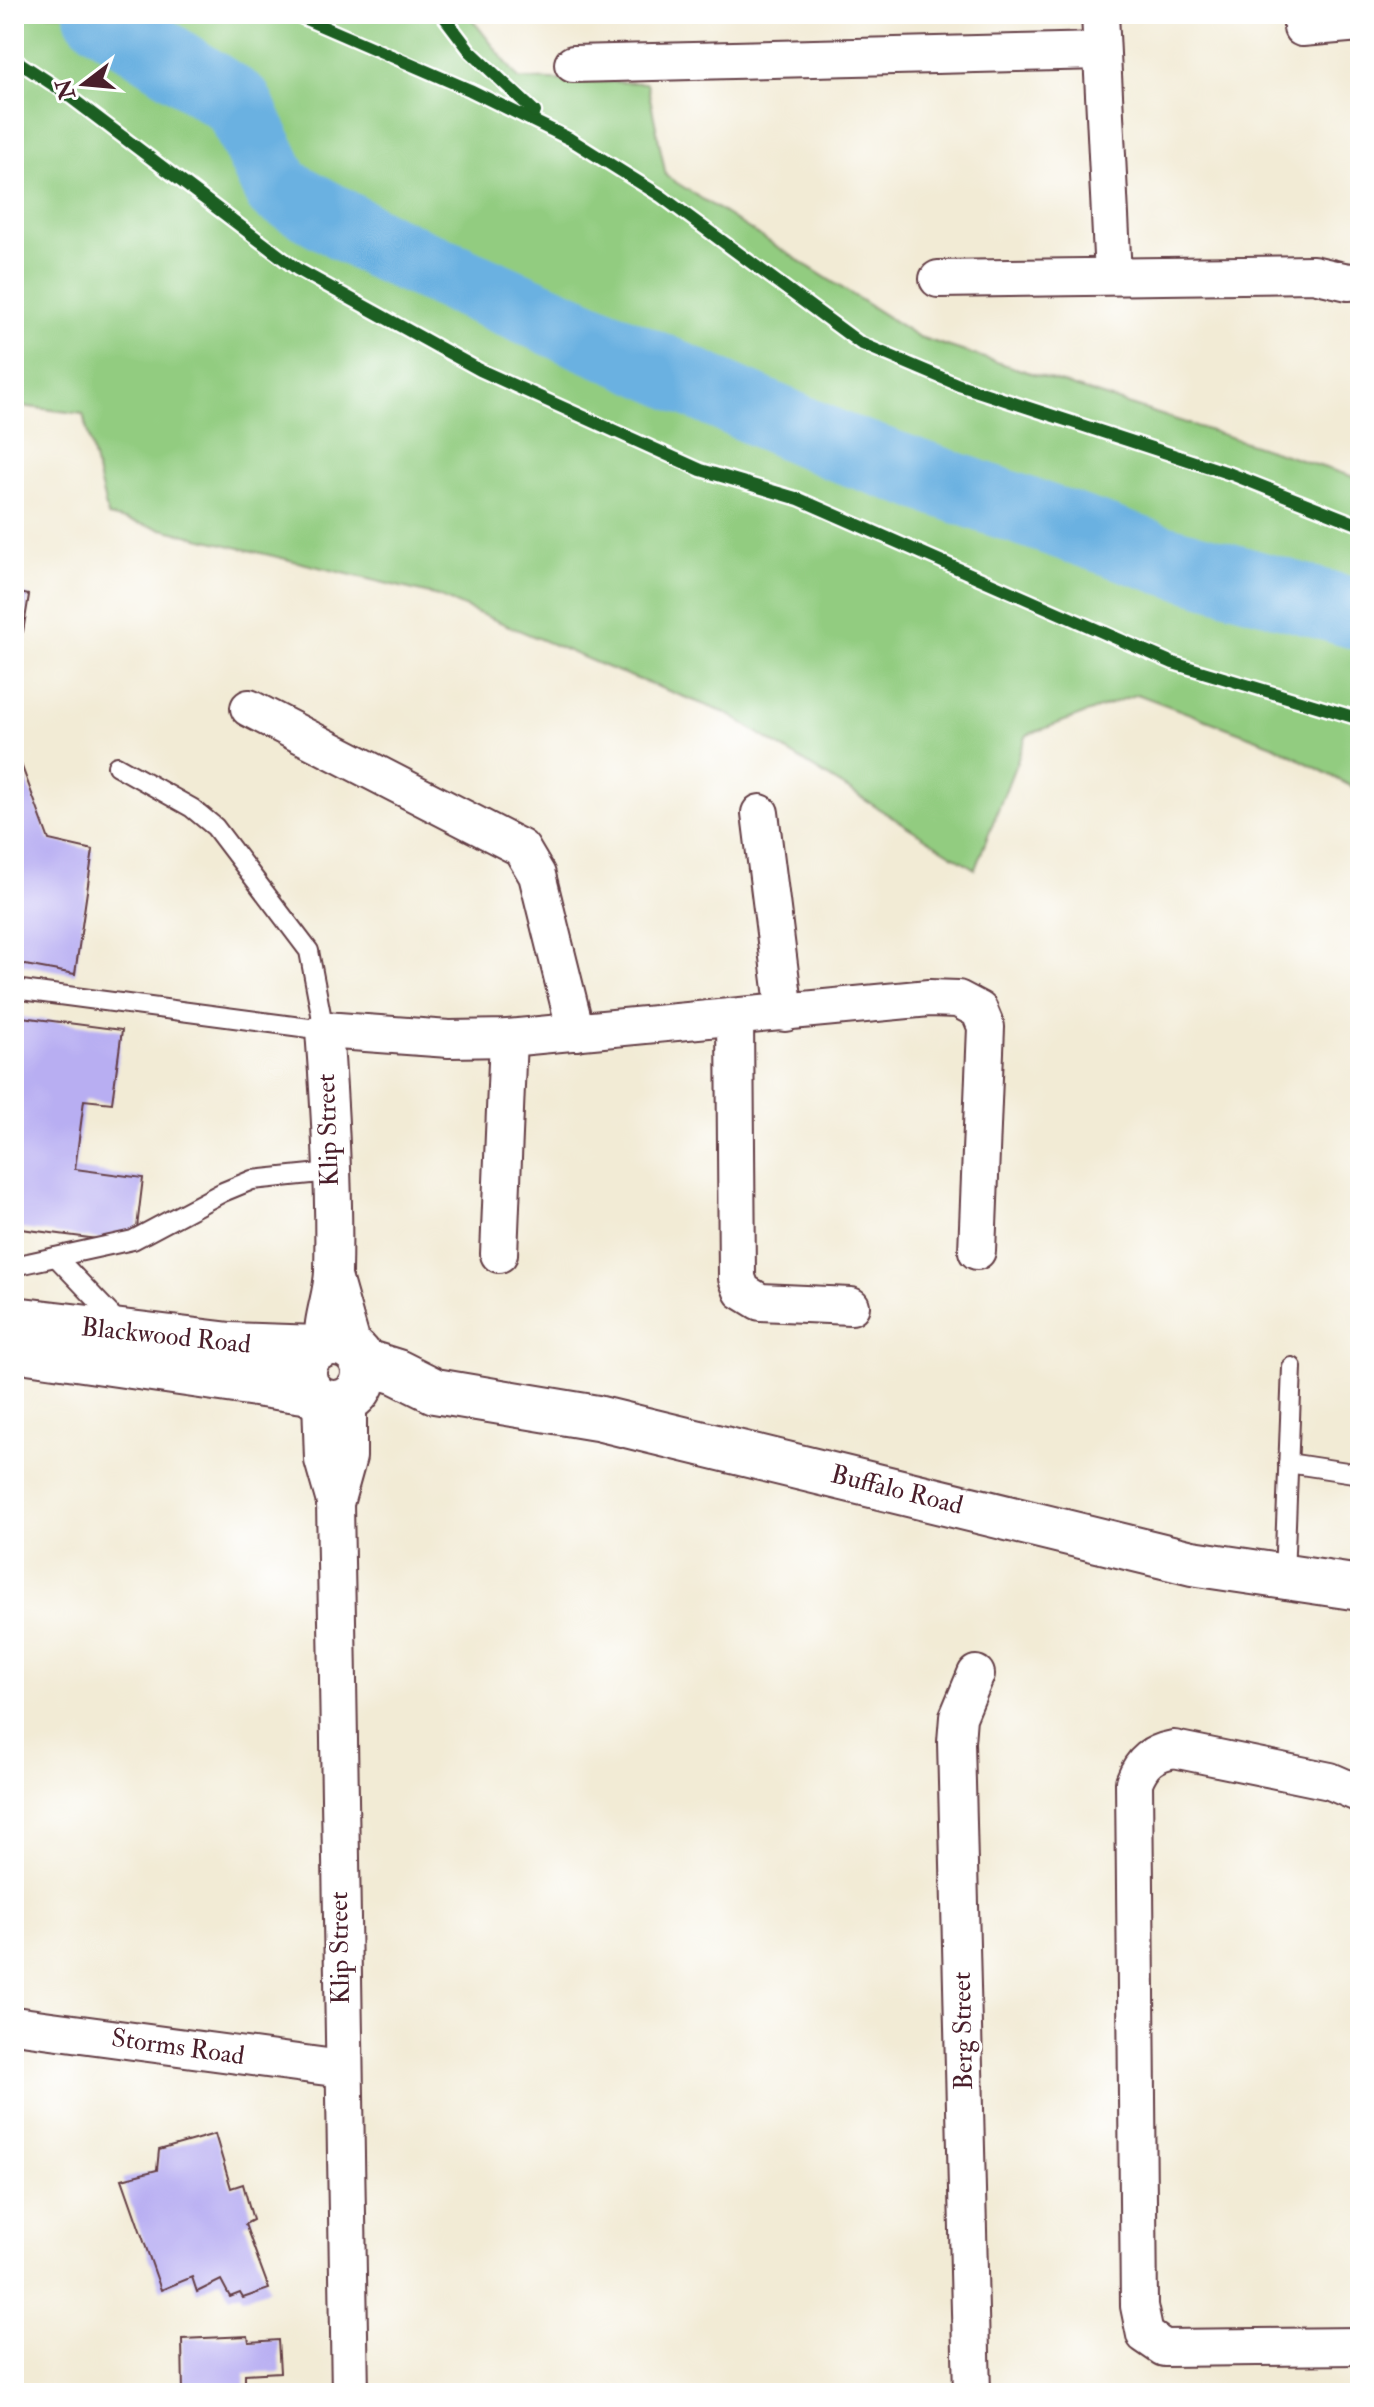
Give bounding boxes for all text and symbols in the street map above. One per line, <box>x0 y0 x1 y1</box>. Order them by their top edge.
north arrow <box>44 44 124 124</box>
text: N <box>49 76 82 104</box>
street label: Klip Street <box>310 1073 347 1187</box>
street label: Blackwood Road <box>80 1311 253 1361</box>
street label: Buffalo Road <box>828 1458 967 1522</box>
street label: Klip Street <box>323 1891 358 2005</box>
street label: Berg Street <box>946 1972 980 2090</box>
street label: Storms Road <box>109 2022 247 2072</box>

